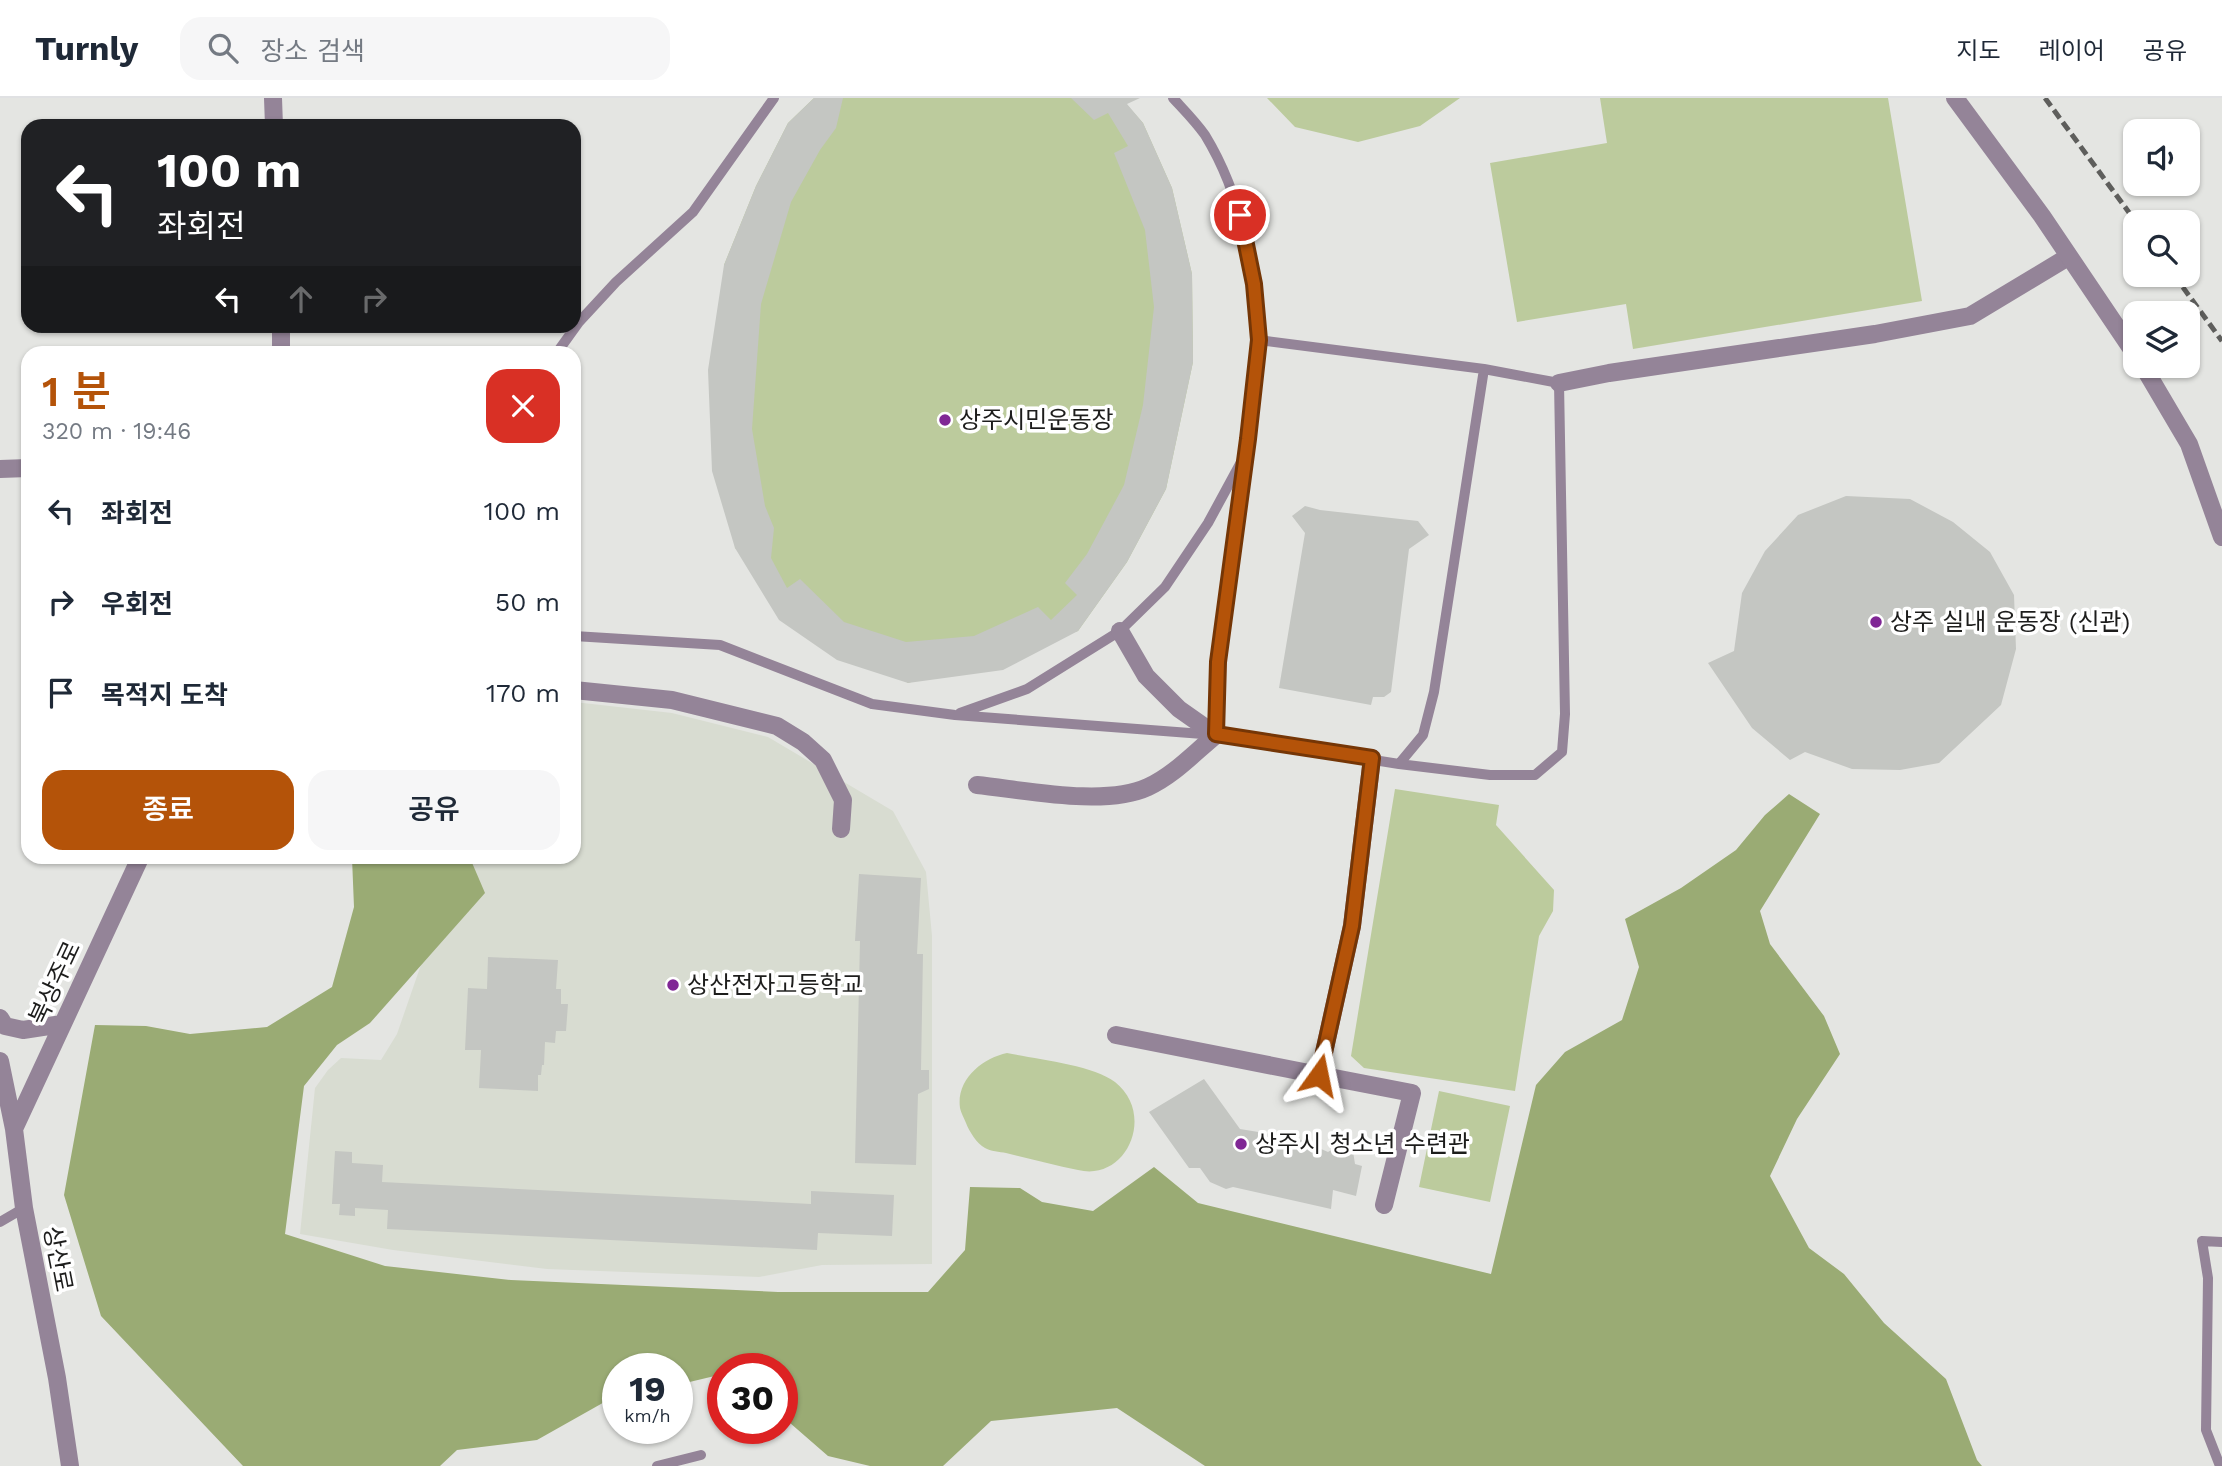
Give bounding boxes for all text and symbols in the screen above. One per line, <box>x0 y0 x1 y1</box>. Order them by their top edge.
search box <box>180 17 670 80</box>
text: Turnly <box>35 29 138 68</box>
icon: search <box>204 29 242 67</box>
text: 장소 검색 <box>260 36 365 66</box>
text: 지도 <box>1956 37 2001 65</box>
text: 레이어 <box>2039 37 2105 65</box>
text: 공유 <box>2143 37 2187 65</box>
map controls <box>2123 119 2200 378</box>
button: sound <box>2123 119 2200 196</box>
text: 100 m <box>157 141 301 199</box>
icon: left <box>42 147 133 238</box>
pin <box>1210 185 1270 245</box>
icon: arrive <box>1221 196 1259 234</box>
text: 좌회전 <box>157 207 245 245</box>
button: search <box>2123 210 2200 287</box>
icon: left <box>209 280 247 318</box>
icon: ahead <box>282 280 320 318</box>
icon: right <box>355 280 393 318</box>
button: layers <box>2123 301 2200 378</box>
text: 1 분 <box>42 367 111 416</box>
button: close <box>486 369 560 443</box>
place label: 상주시민운동장 <box>959 406 1114 434</box>
marker: 상주시민운동장 <box>937 412 953 428</box>
text: 320 m · 19:46 <box>42 418 191 445</box>
icon: left <box>42 492 80 530</box>
text: 100 m <box>484 496 560 526</box>
text: 좌회전 <box>101 498 173 528</box>
icon: right <box>42 583 80 621</box>
text: 50 m <box>495 587 560 617</box>
text: 우회전 <box>101 589 173 619</box>
place label: 상주 실내 운동장 (신관) <box>1890 608 2130 636</box>
marker: 상주 실내 운동장 (신관) <box>1868 614 1884 630</box>
icon: arrive <box>42 674 80 712</box>
text: 170 m <box>486 678 560 708</box>
text: 목적지 도착 <box>101 680 228 710</box>
button: 종료 <box>42 770 294 850</box>
button: 공유 <box>308 770 560 850</box>
street label: 북상주로 <box>24 937 86 1029</box>
place label: 상산전자고등학교 <box>687 971 864 999</box>
marker: 상산전자고등학교 <box>665 977 681 993</box>
position arrow <box>1282 1038 1356 1112</box>
place label: 상주시 청소년 수련관 <box>1255 1130 1470 1158</box>
marker: 상주시 청소년 수련관 <box>1233 1136 1249 1152</box>
street label: 상산로 <box>38 1224 78 1294</box>
speed limit sign: 30 <box>707 1353 798 1444</box>
text: 19 <box>629 1368 666 1410</box>
text: km/h <box>624 1405 671 1426</box>

